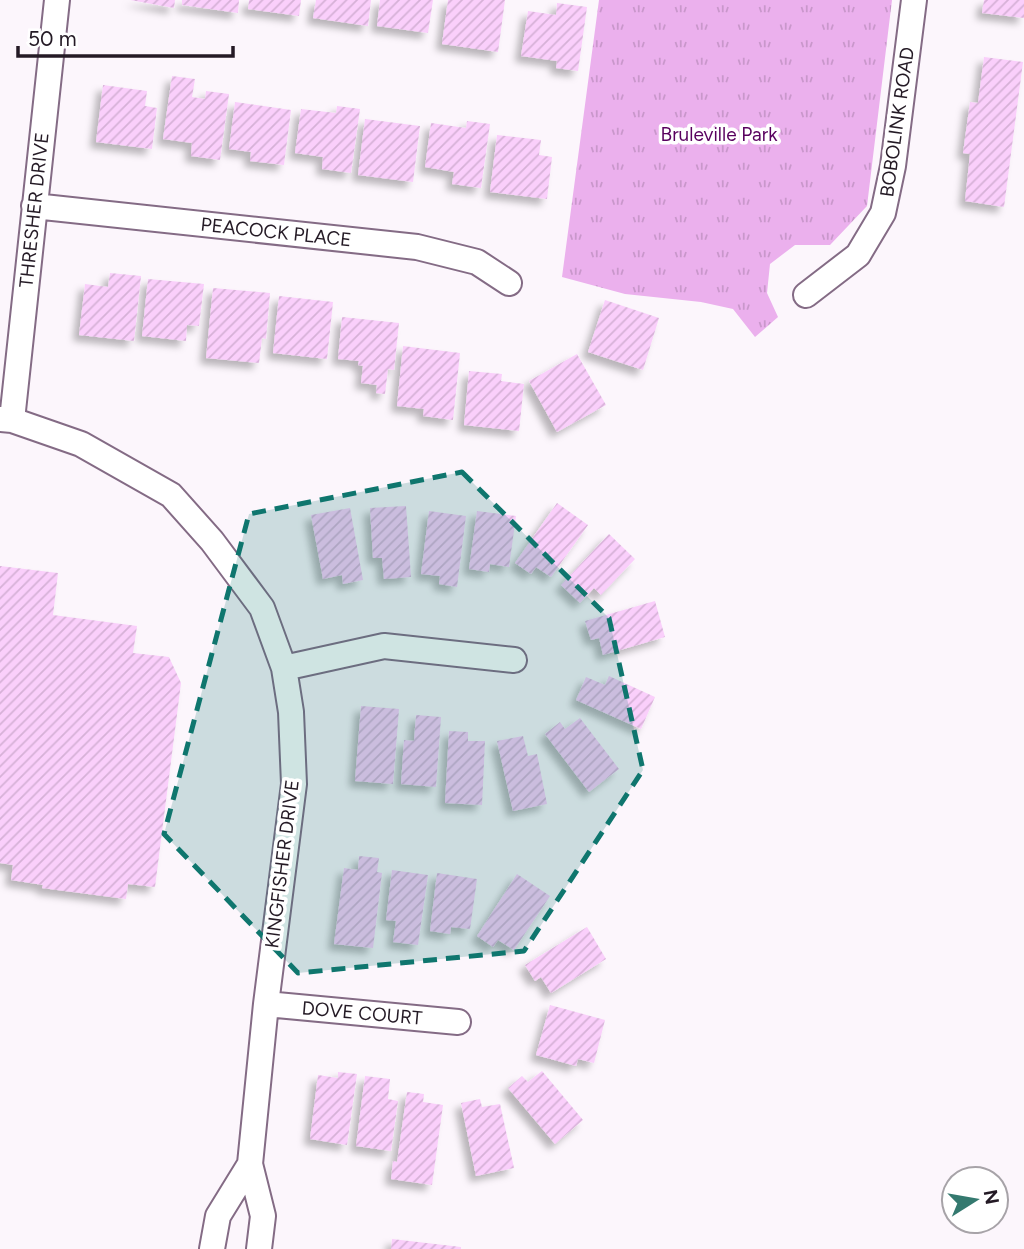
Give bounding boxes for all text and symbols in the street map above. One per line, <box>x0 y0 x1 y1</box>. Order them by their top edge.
scale bar <box>18 14 233 58</box>
text: 50 m <box>28 26 77 51</box>
street label: BOBOLINK ROAD <box>875 45 919 199</box>
park label: Bruleville Park <box>661 123 778 146</box>
street label: THRESHER DRIVE <box>14 131 54 289</box>
street label: PEACOCK PLACE <box>200 213 352 251</box>
street label: KINGFISHER DRIVE <box>260 778 304 950</box>
street label: DOVE COURT <box>301 996 424 1030</box>
north arrow <box>940 1165 1010 1235</box>
text: N <box>979 1187 1004 1206</box>

